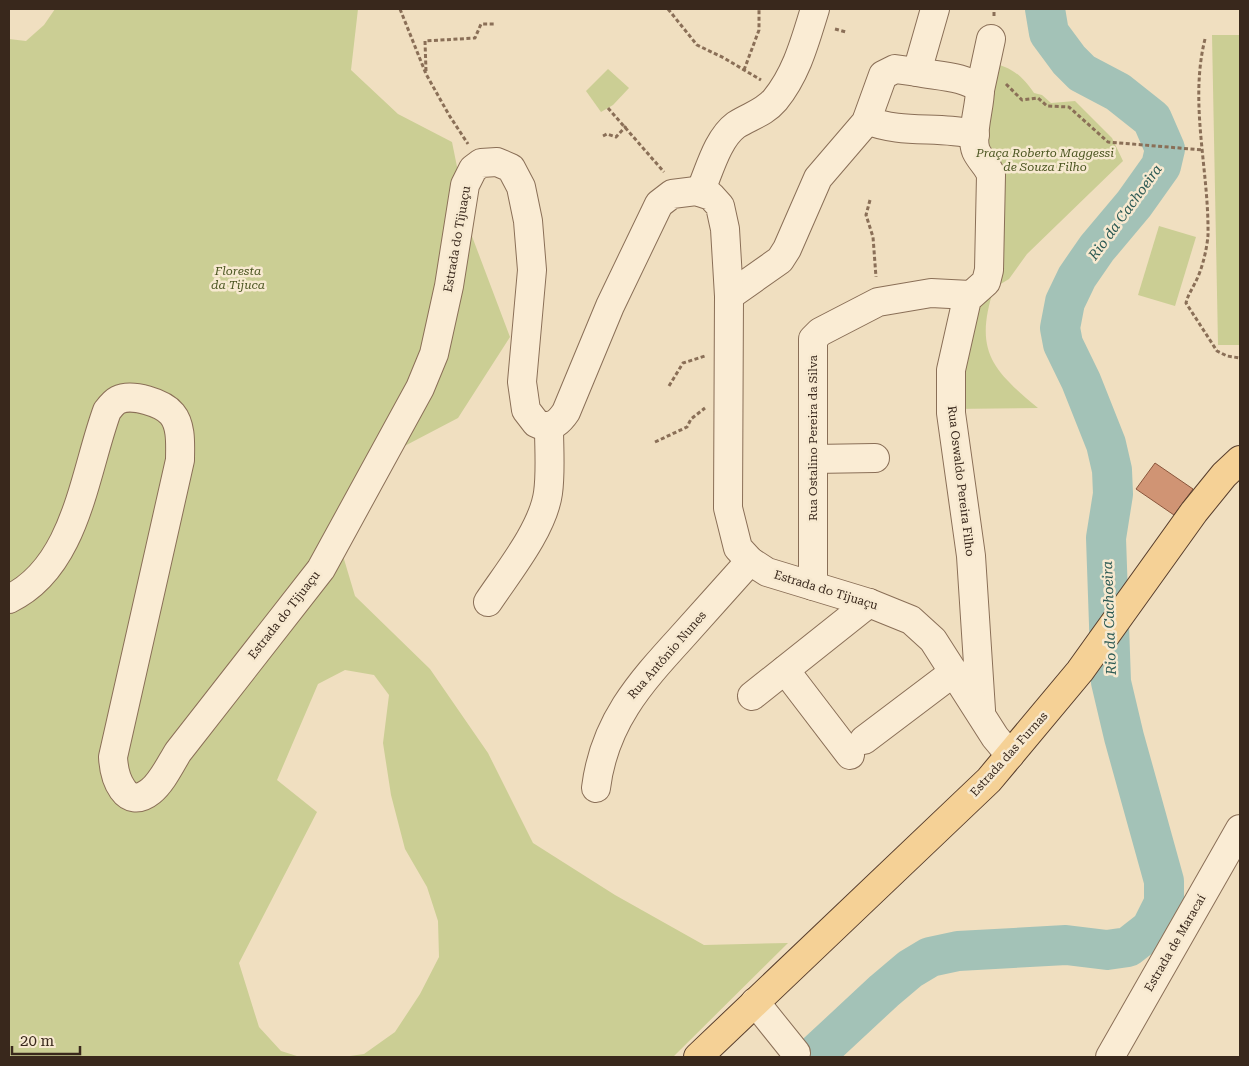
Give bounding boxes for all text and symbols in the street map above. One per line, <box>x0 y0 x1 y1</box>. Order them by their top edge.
park label: Praça Roberto Maggessi de Souza Filho <box>975 146 1114 174</box>
water label: Rio da Cachoeira <box>1084 161 1165 264</box>
street label: Estrada do Tijuaçu <box>441 184 473 293</box>
park label: Floresta da Tijuca <box>211 264 265 292</box>
street label: Rua Ostalino Pereira da Silva <box>806 354 820 521</box>
street label: Rua Oswaldo Pereira Filho <box>945 405 977 557</box>
water label: Rio da Cachoeira <box>1099 561 1119 676</box>
street label: Estrada do Tijuaçu <box>245 568 323 662</box>
street label: Estrada do Tijuaçu <box>772 568 880 613</box>
street label: Rua Antônio Nunes <box>625 608 709 702</box>
street label: Estrada das Furnas <box>967 709 1051 799</box>
street label: Estrada de Maracaí <box>1141 892 1209 994</box>
scale bar <box>12 1024 80 1056</box>
text: 20 m <box>20 1032 55 1050</box>

